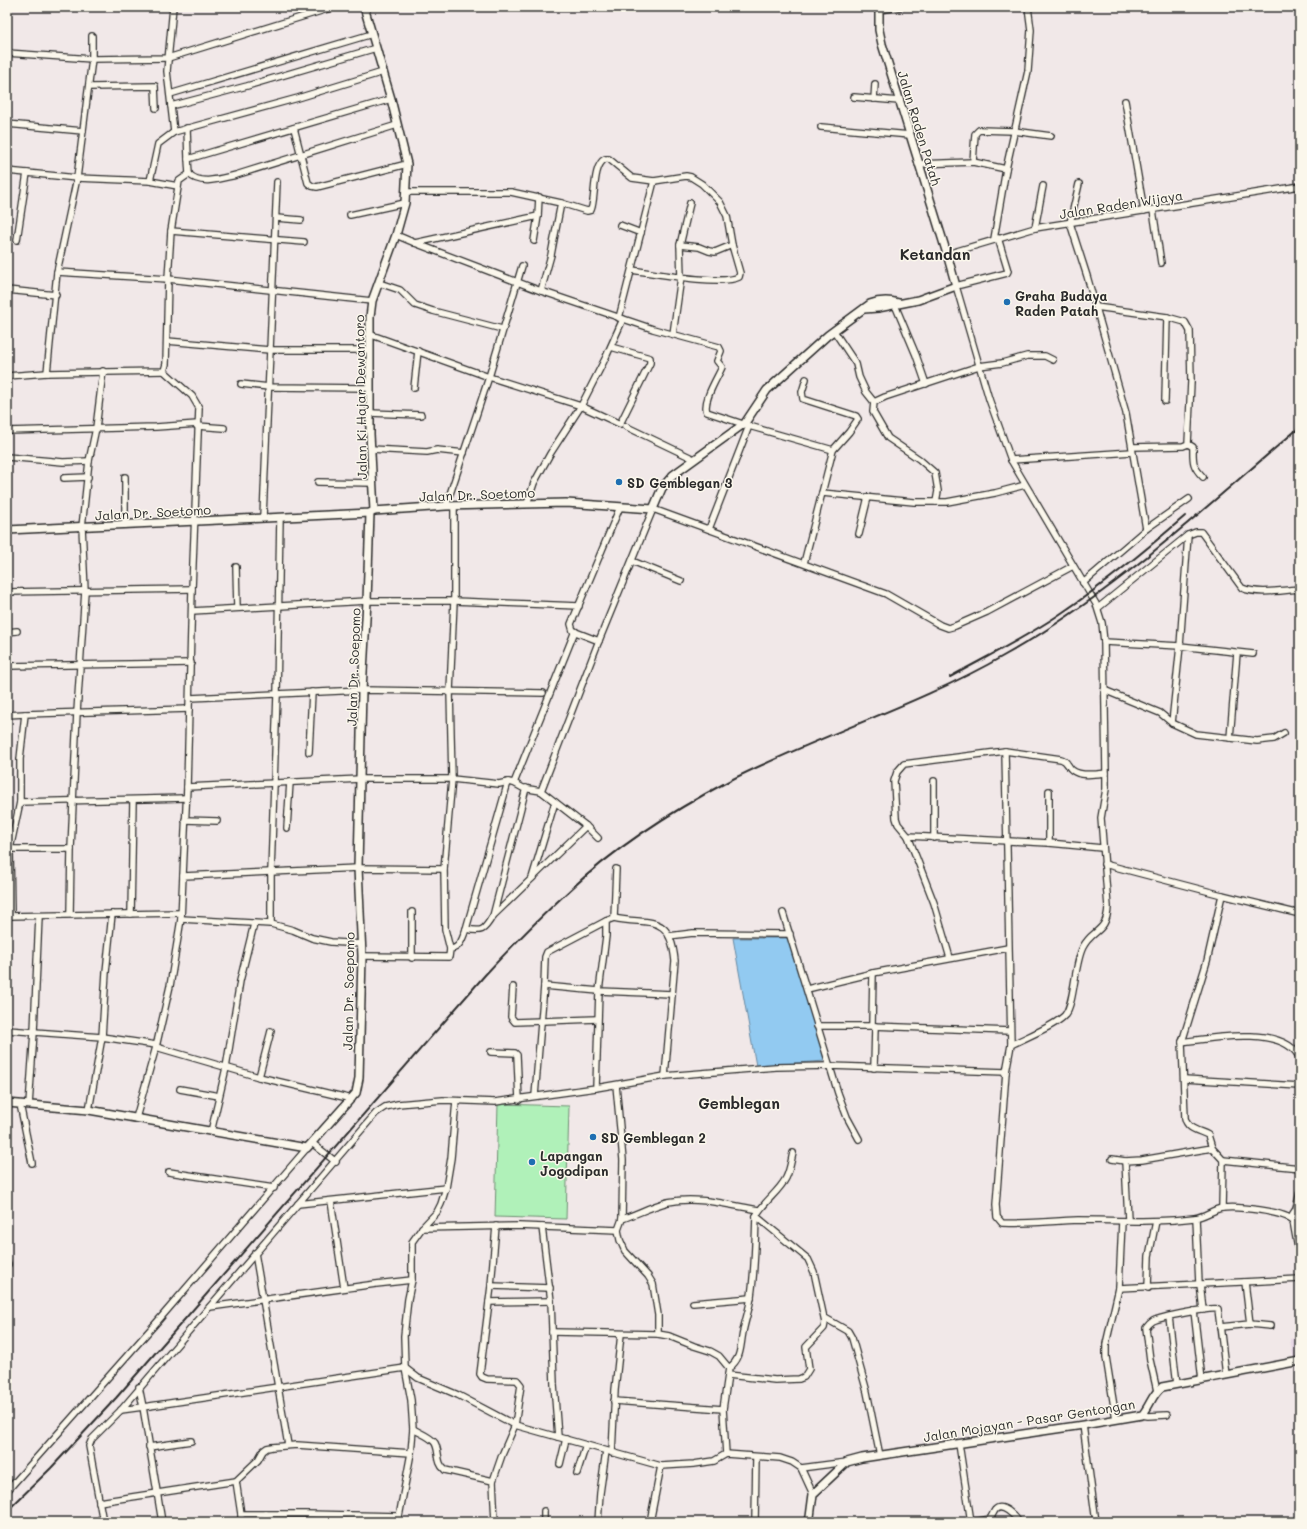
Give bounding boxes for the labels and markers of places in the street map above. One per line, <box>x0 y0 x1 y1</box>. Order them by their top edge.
place label: Graha Budaya Raden Patah <box>1015 287 1107 319</box>
marker: Graha Budaya Raden Patah <box>1002 297 1012 307</box>
place label: SD Gemblegan 3 <box>627 474 733 491</box>
marker: SD Gemblegan 3 <box>614 477 624 487</box>
place label: SD Gemblegan 2 <box>601 1129 706 1146</box>
marker: SD Gemblegan 2 <box>588 1132 598 1142</box>
place label: Lapangan Jogodipan <box>540 1147 608 1179</box>
marker: Lapangan Jogodipan <box>527 1157 537 1167</box>

